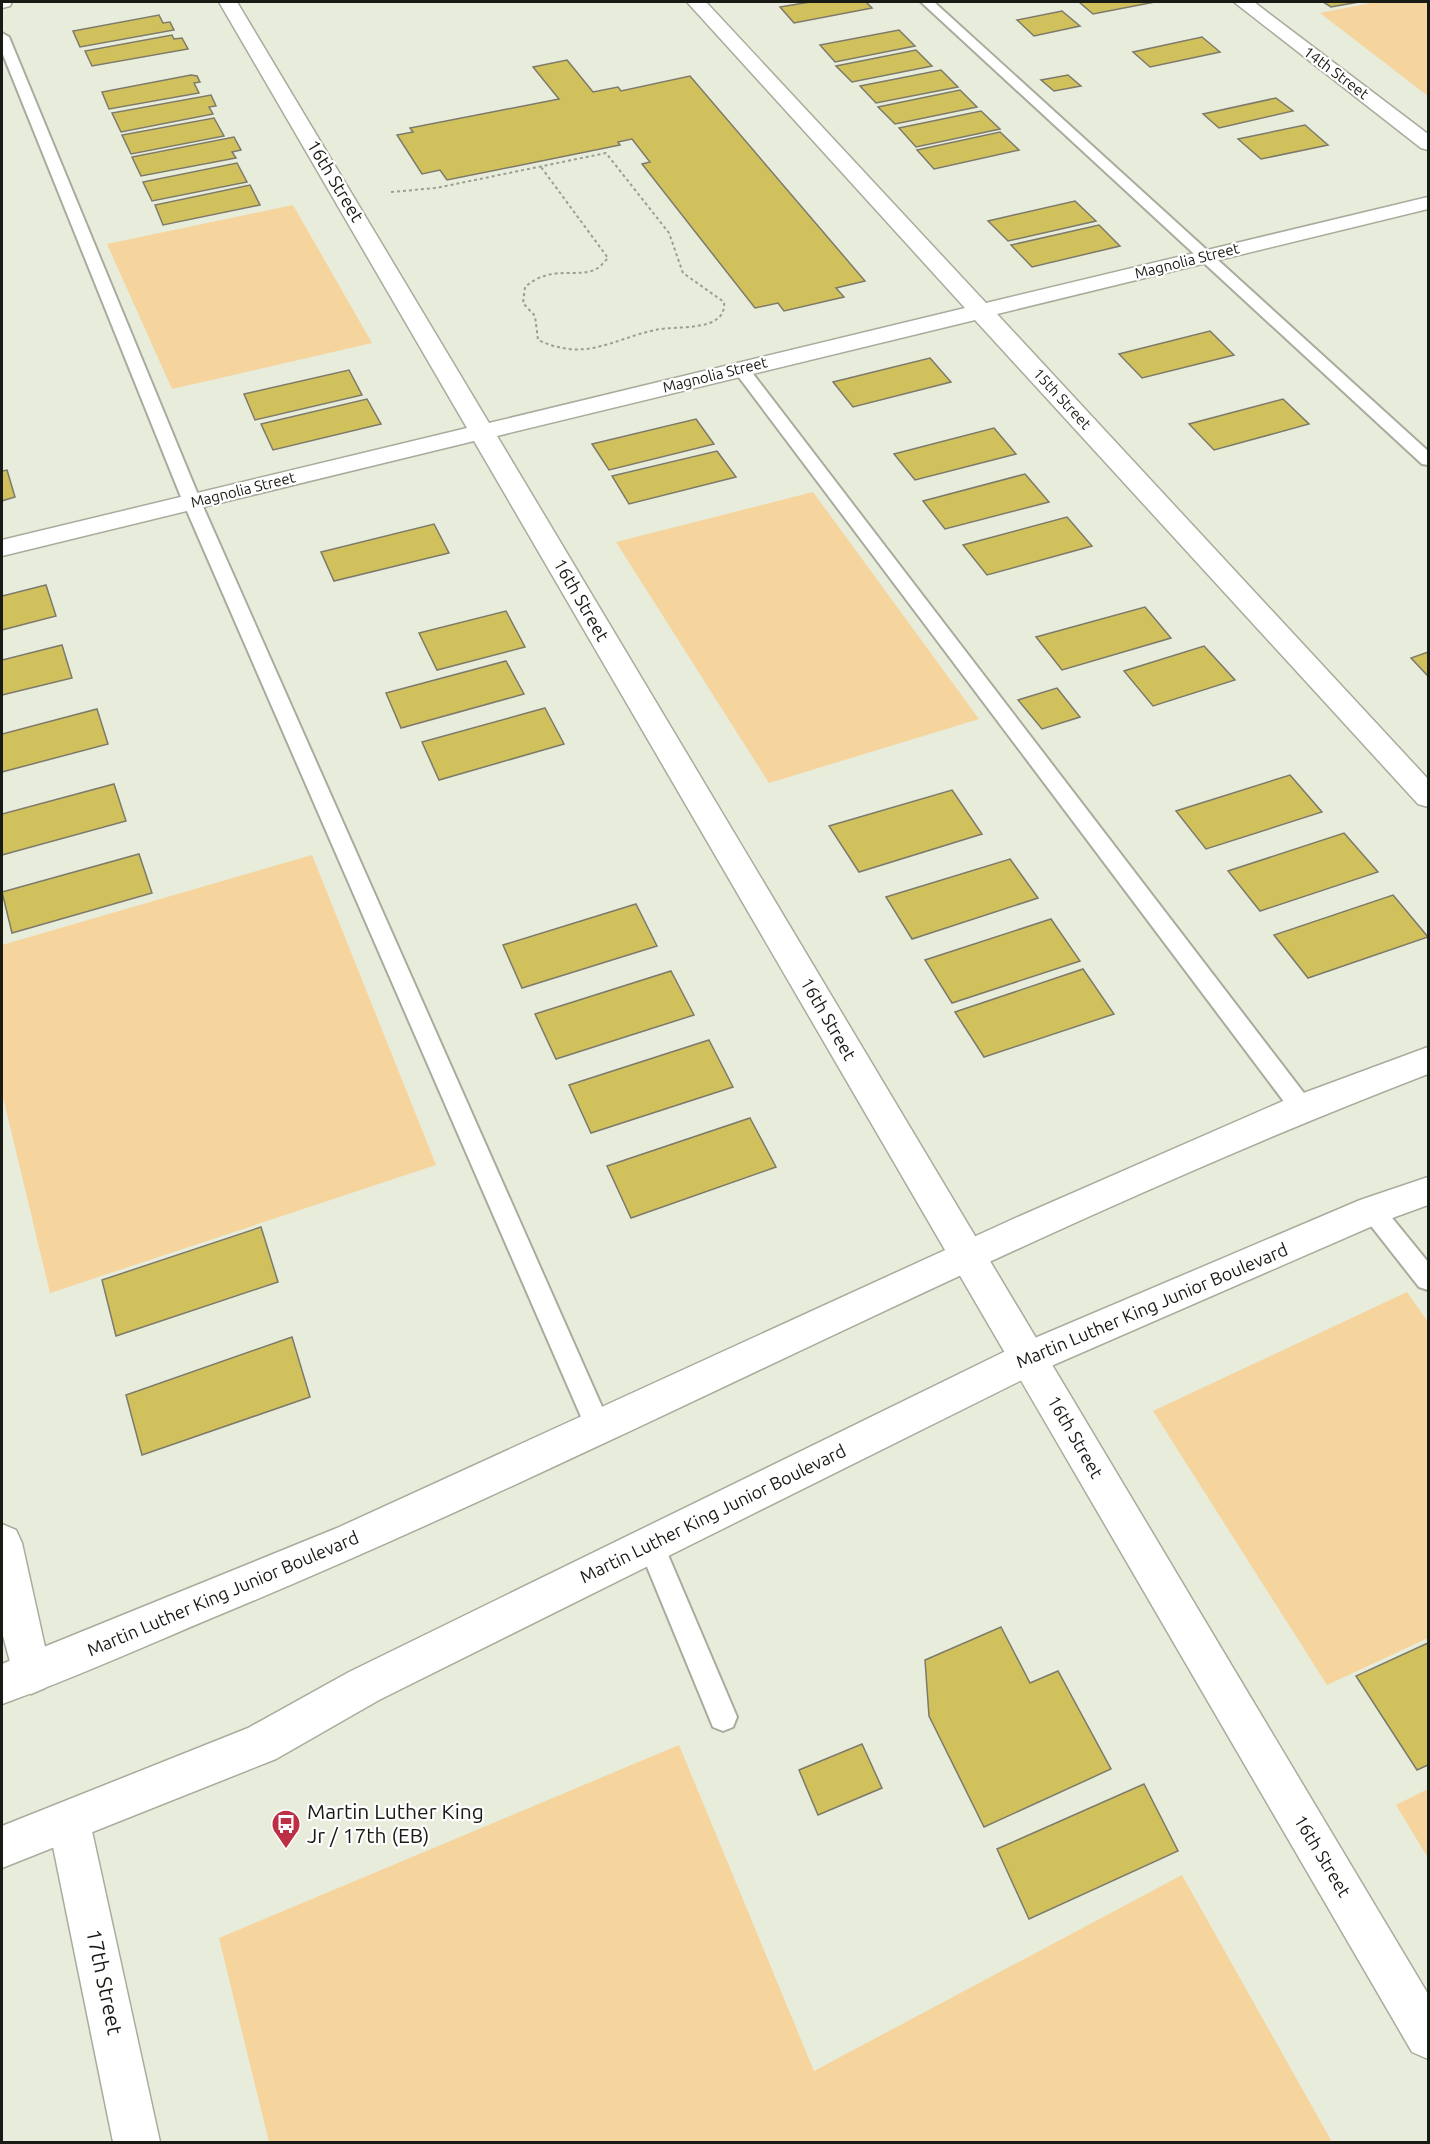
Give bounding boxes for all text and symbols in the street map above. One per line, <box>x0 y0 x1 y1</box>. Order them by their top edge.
street label: 14th Street <box>1301 43 1372 103</box>
street label: 16th Street <box>304 136 368 225</box>
street label: Magnolia Street <box>1133 239 1241 282</box>
street label: Magnolia Street <box>661 353 769 396</box>
street label: 15th Street <box>1030 365 1095 433</box>
street label: Magnolia Street <box>189 468 297 511</box>
street label: 16th Street <box>550 555 614 644</box>
street label: 16th Street <box>797 974 861 1063</box>
street label: Martin Luther King Junior Boulevard <box>1013 1239 1290 1372</box>
street label: 16th Street <box>1044 1392 1108 1481</box>
street label: Martin Luther King Junior Boulevard <box>576 1440 849 1586</box>
street label: Martin Luther King Junior Boulevard <box>84 1527 361 1660</box>
place label: Martin Luther King Jr / 17th (EB) <box>307 1799 484 1847</box>
bus stop icon: Martin Luther King Jr / 17th (EB) <box>270 1808 302 1850</box>
street label: 16th Street <box>1291 1811 1355 1900</box>
street label: 17th Street <box>82 1927 128 2037</box>

